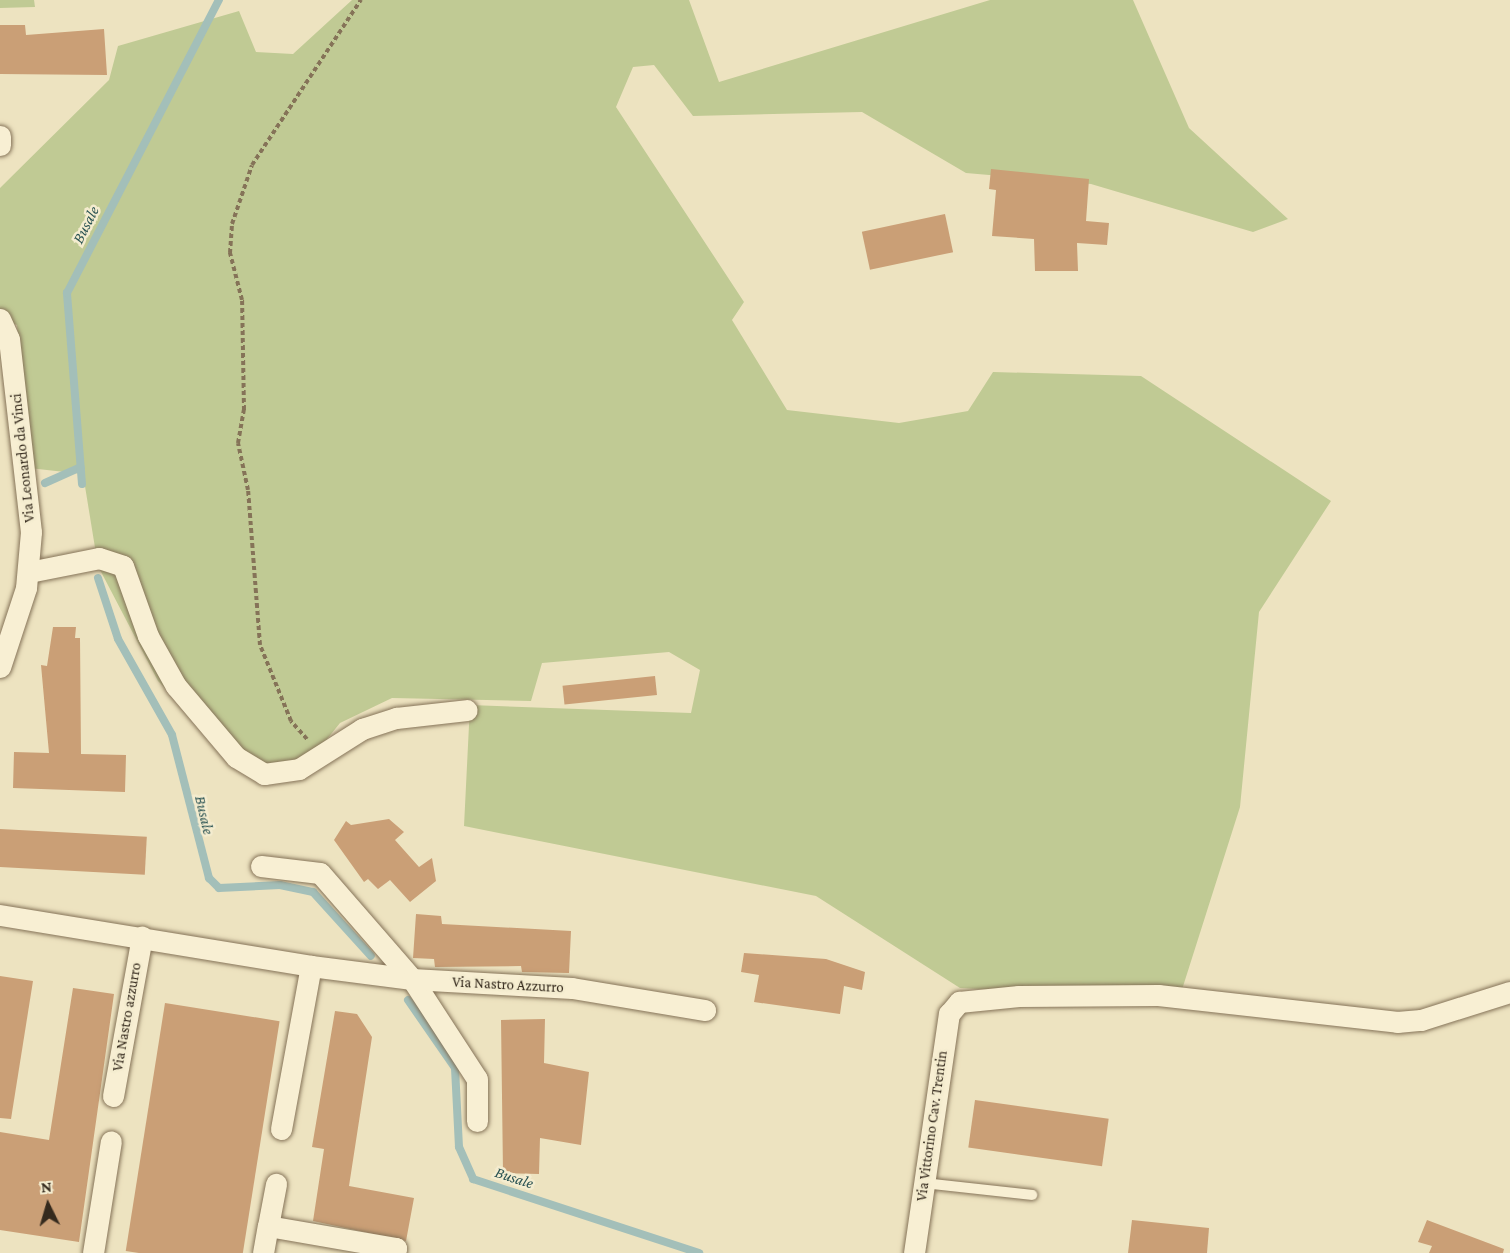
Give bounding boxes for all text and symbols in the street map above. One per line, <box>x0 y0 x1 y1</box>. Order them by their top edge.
water label: Busale <box>69 203 103 247</box>
street label: Via Leonardo da Vinci <box>7 393 39 523</box>
water label: Busale <box>190 794 218 836</box>
street label: Via Nastro azzurro <box>109 961 145 1073</box>
street label: Via Nastro Azzurro <box>452 973 564 997</box>
street label: Via Vittorino Cav. Trentin <box>913 1049 951 1203</box>
water label: Busale <box>492 1163 536 1193</box>
north arrow <box>18 1175 78 1235</box>
text: N <box>40 1178 53 1196</box>

